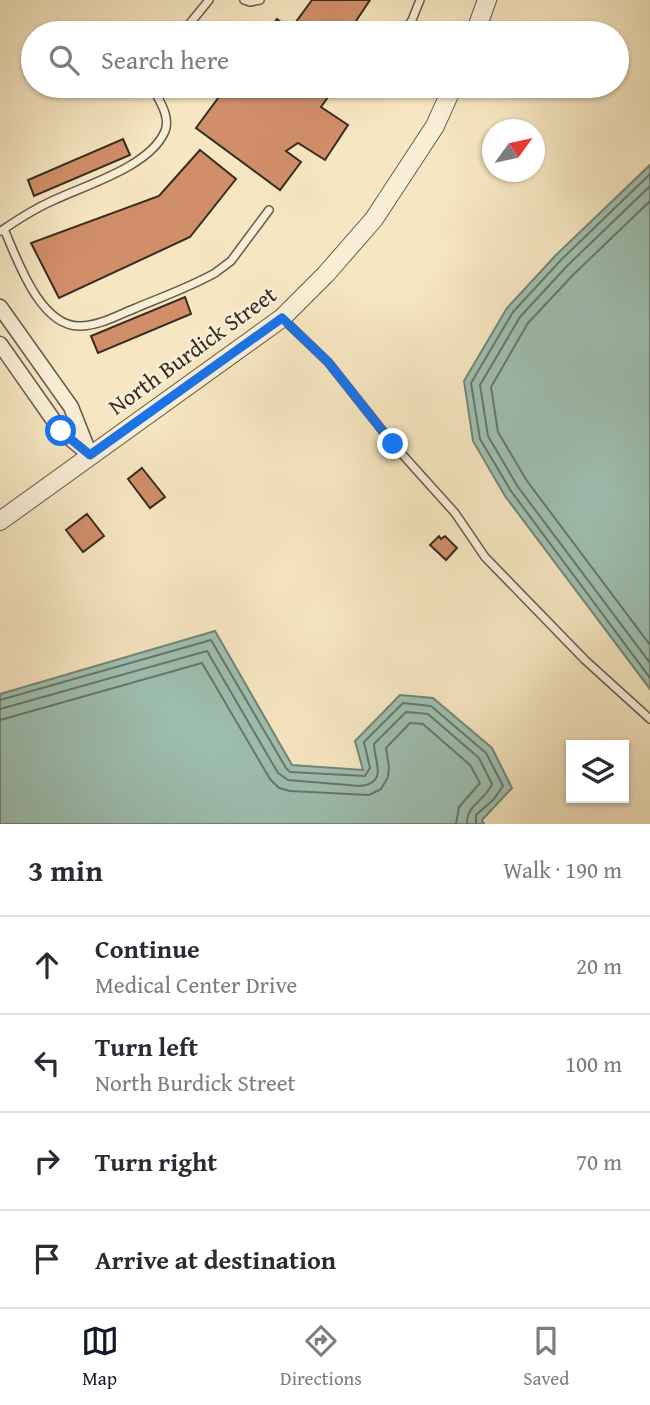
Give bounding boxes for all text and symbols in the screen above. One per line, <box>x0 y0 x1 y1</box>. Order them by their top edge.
search box <box>21 21 629 98</box>
text: Search here <box>101 40 229 79</box>
icon: search <box>45 41 83 79</box>
north arrow <box>482 119 545 182</box>
street label: North Burdick Street <box>101 278 283 422</box>
route start <box>45 415 76 446</box>
route end <box>377 428 408 459</box>
map controls <box>566 740 629 803</box>
button: layers <box>566 740 629 803</box>
text: 3 min <box>28 848 103 892</box>
text: Walk · 190 m <box>503 853 622 886</box>
text: Continue <box>95 929 200 968</box>
icon: ahead <box>28 946 66 984</box>
text: 20 m <box>576 949 622 982</box>
text: Medical Center Drive <box>95 968 297 1001</box>
text: Turn left <box>95 1027 198 1066</box>
icon: left <box>28 1044 66 1082</box>
text: 100 m <box>565 1047 622 1080</box>
text: North Burdick Street <box>95 1066 296 1099</box>
icon: right <box>28 1142 66 1180</box>
text: Turn right <box>95 1142 217 1181</box>
text: 70 m <box>576 1145 622 1178</box>
icon: arrive <box>28 1240 66 1278</box>
text: Arrive at destination <box>95 1240 336 1279</box>
tab: Map <box>81 1322 119 1392</box>
tab: Directions <box>280 1322 362 1392</box>
tab: Saved <box>523 1322 569 1392</box>

